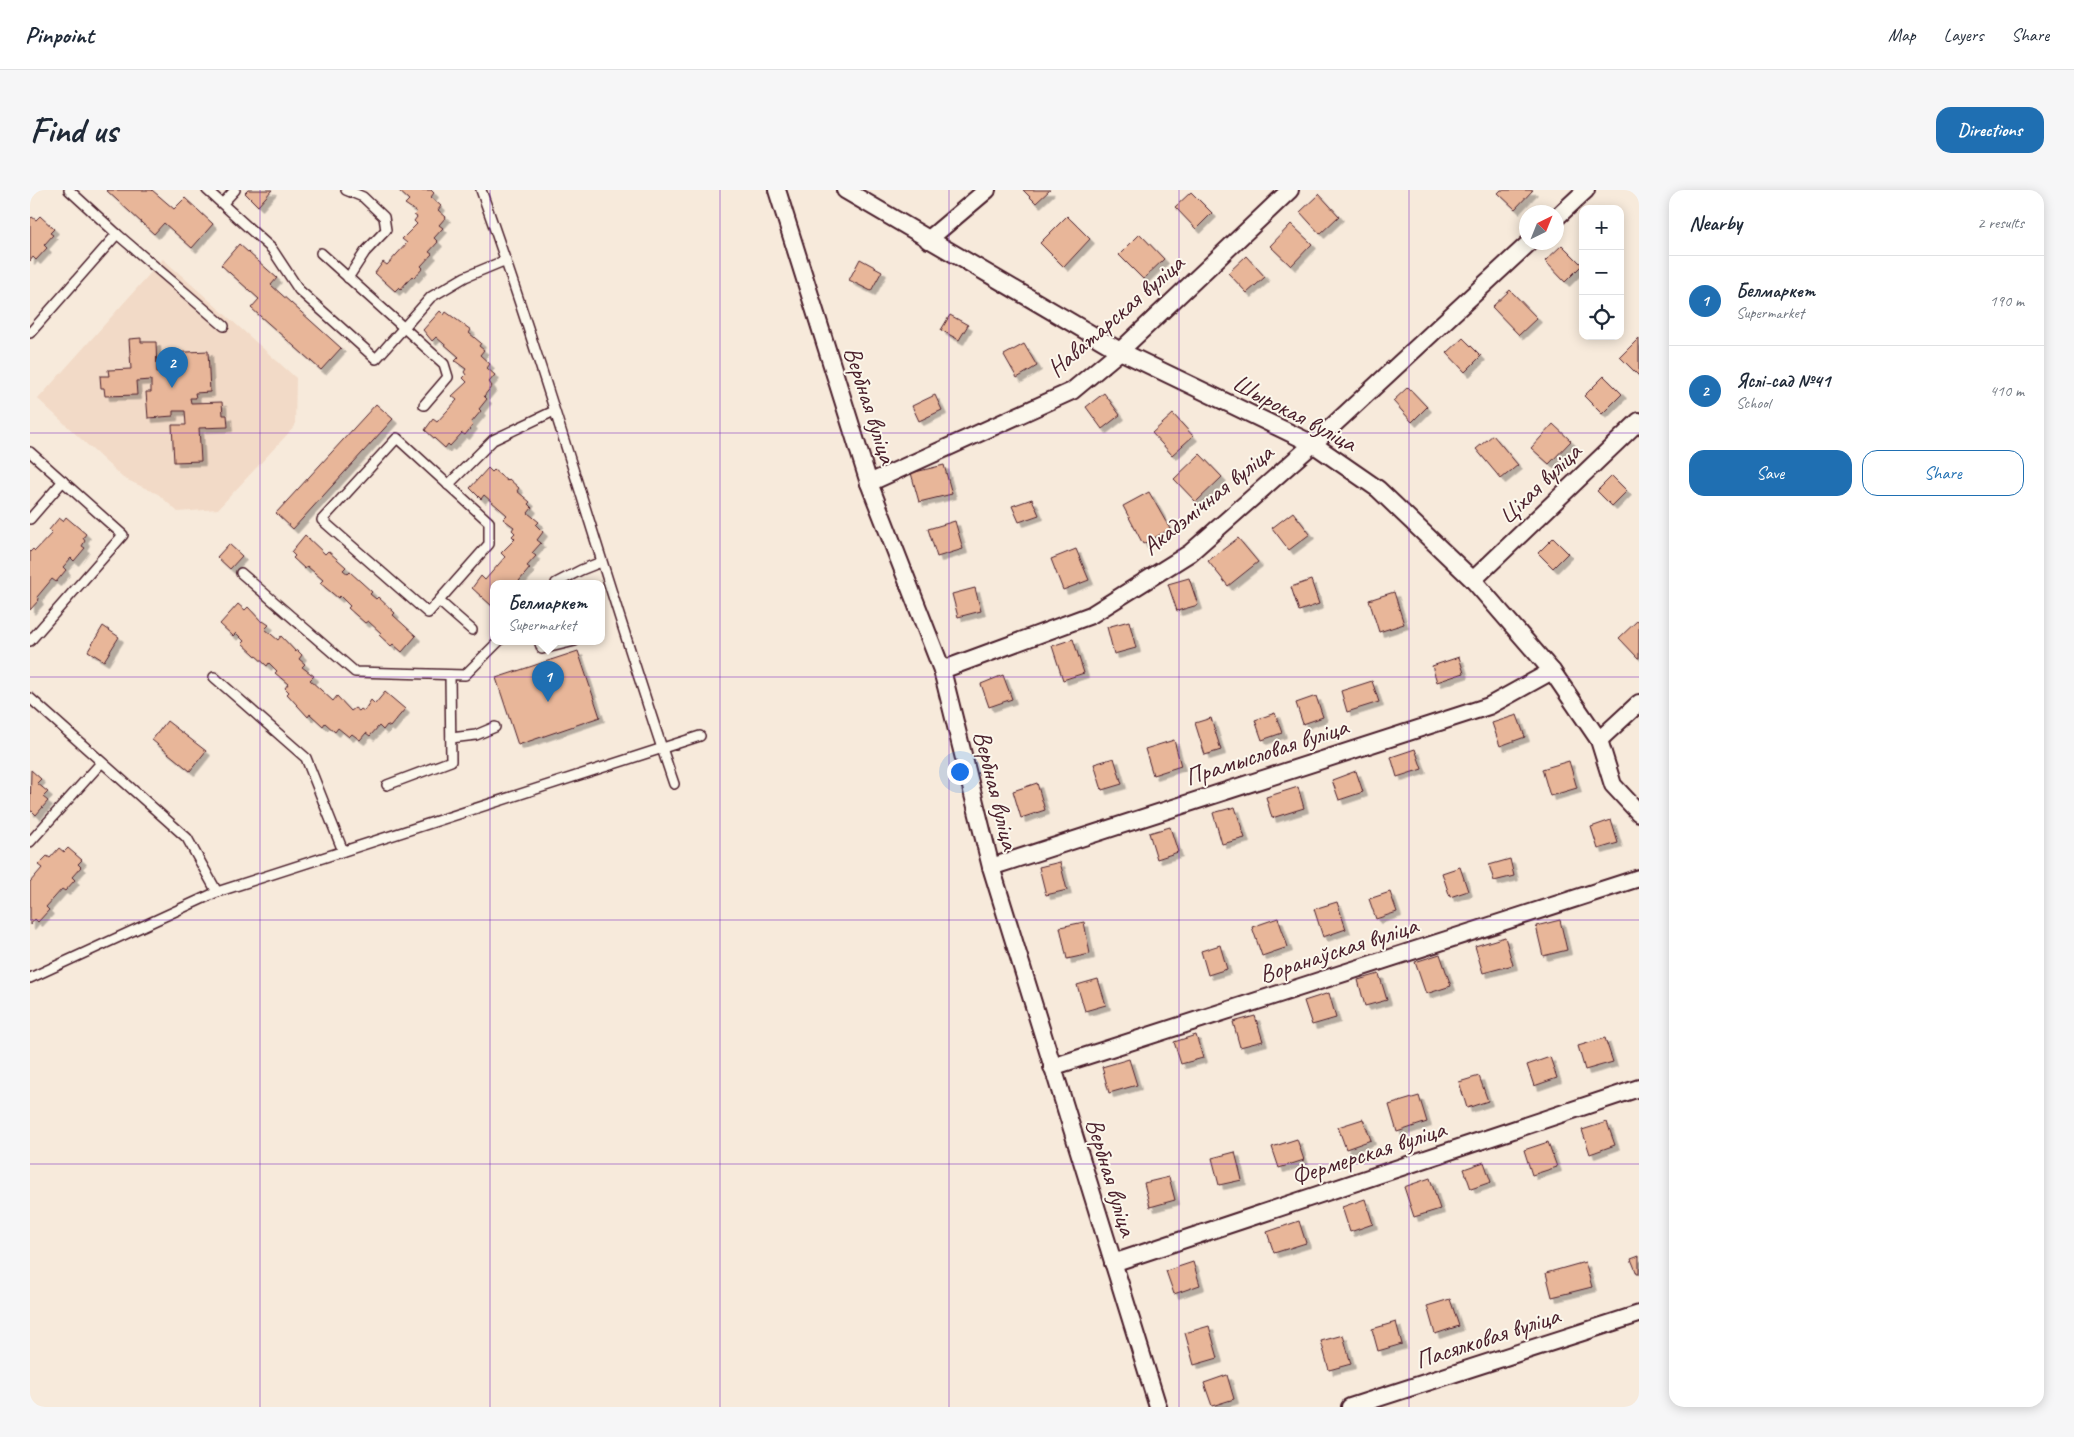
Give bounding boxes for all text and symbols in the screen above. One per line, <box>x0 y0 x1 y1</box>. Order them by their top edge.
text: Pinpoint <box>25 20 94 50</box>
text: Map <box>1888 24 1916 46</box>
text: Layers <box>1944 24 1983 46</box>
text: Share <box>2011 24 2049 46</box>
button: Directions <box>1936 107 2044 153</box>
text: Find us <box>30 108 117 153</box>
north arrow <box>1519 205 1564 250</box>
map controls <box>1579 205 1624 340</box>
button: + <box>1579 205 1624 250</box>
text: Nearby <box>1689 210 1742 236</box>
text: 2 results <box>1977 213 2024 233</box>
street label: Наватарская вуліца <box>1041 246 1192 384</box>
button: − <box>1579 250 1624 295</box>
text: Белмаркет <box>1736 279 1815 303</box>
text: 1 <box>1701 291 1709 311</box>
text: 190 m <box>1990 291 2024 311</box>
button: locate <box>1579 295 1624 340</box>
text: Supermarket <box>1736 303 1804 323</box>
street label: Вербная вуліца <box>836 343 905 470</box>
pin: 2 <box>156 347 188 388</box>
street label: Шырокая вуліца <box>1227 367 1364 460</box>
text: Яслі-сад №41 <box>1736 369 1830 393</box>
text: 2 <box>1701 381 1709 401</box>
text: 410 m <box>1990 381 2024 401</box>
text: School <box>1736 393 1770 413</box>
street label: Ціхая вуліца <box>1491 435 1590 531</box>
street label: Акадэмічная вуліца <box>1135 436 1281 563</box>
button: Save <box>1689 450 1852 496</box>
button: Share <box>1862 450 2024 496</box>
popup <box>490 580 605 645</box>
text: Белмаркет <box>508 591 587 615</box>
text: Supermarket <box>508 615 576 635</box>
pin: 1 <box>532 661 564 702</box>
street label: Прамысловая вуліца <box>1181 710 1354 793</box>
street label: Вербная вуліца <box>966 727 1027 855</box>
your location <box>947 759 973 785</box>
street label: Воранаўская вуліца <box>1255 909 1423 991</box>
street label: Фермерская вуліца <box>1287 1112 1451 1193</box>
street label: Вербная вуліца <box>1078 1115 1145 1242</box>
street label: Пасялковая вуліца <box>1411 1299 1566 1376</box>

